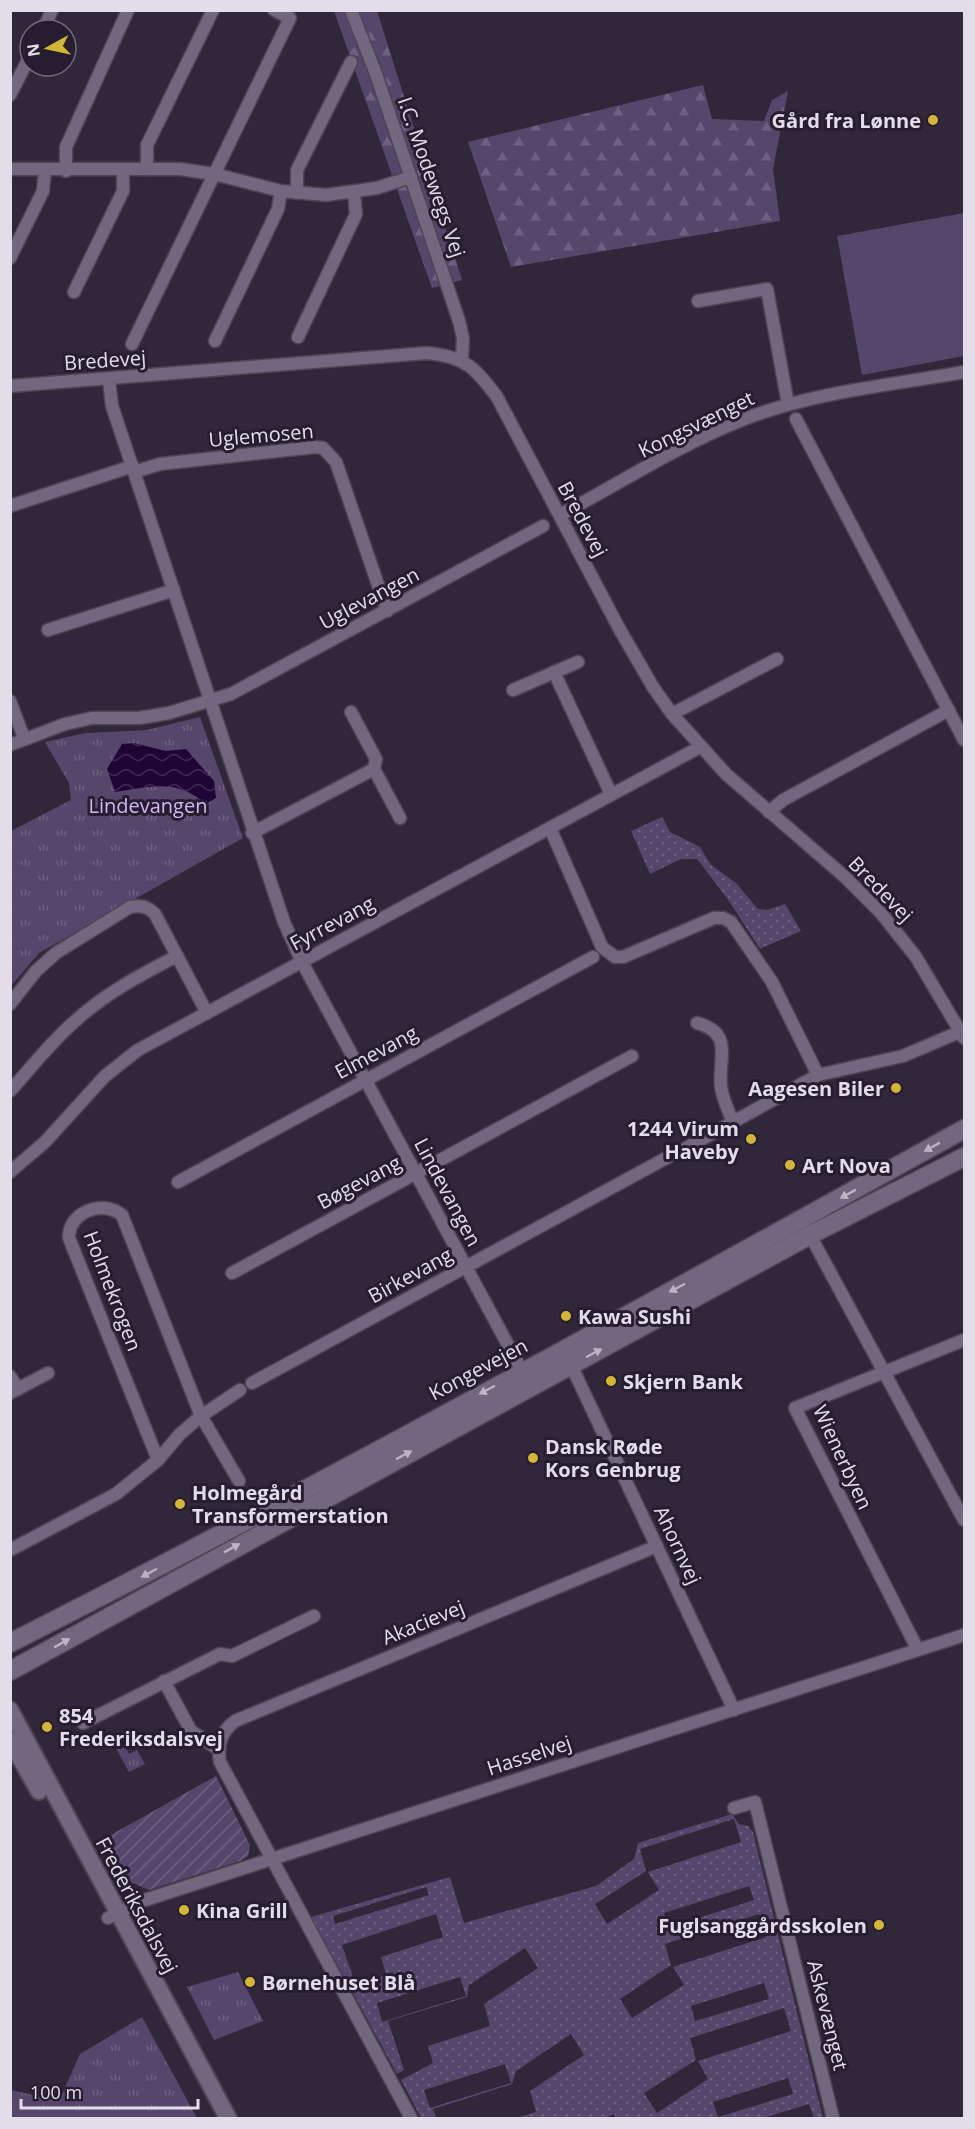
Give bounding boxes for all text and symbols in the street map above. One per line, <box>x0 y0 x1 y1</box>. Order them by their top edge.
north arrow <box>18 18 78 78</box>
text: N <box>21 42 45 58</box>
street label: I.C. Modewegs Vej <box>392 93 472 261</box>
place label: Gård fra Lønne <box>772 107 921 134</box>
marker: Gård fra Lønne <box>926 113 940 127</box>
street label: Bredevej <box>63 344 147 376</box>
street label: Kongsvænget <box>634 384 758 464</box>
street label: Uglemosen <box>207 417 315 453</box>
street label: Bredevej <box>552 476 614 562</box>
street label: Uglevangen <box>314 560 424 636</box>
park label: Lindevangen <box>89 792 207 819</box>
street label: Bredevej <box>843 850 919 928</box>
street label: Fyrrevang <box>285 889 379 957</box>
street label: Elmevang <box>330 1019 422 1085</box>
place label: Aagesen Biler <box>748 1075 884 1102</box>
marker: Aagesen Biler <box>889 1081 903 1095</box>
place label: 1244 Virum Haveby <box>627 1115 740 1165</box>
marker: 1244 Virum Haveby <box>744 1132 758 1146</box>
street label: Lindevangen <box>408 1133 488 1251</box>
one-way arrow <box>923 1142 940 1152</box>
street label: Bøgevang <box>312 1149 406 1215</box>
place label: Art Nova <box>802 1152 891 1179</box>
marker: Art Nova <box>783 1158 797 1172</box>
one-way arrow <box>839 1189 856 1199</box>
street label: Holmekrogen <box>78 1227 148 1355</box>
street label: Birkevang <box>363 1241 457 1309</box>
one-way arrow <box>668 1283 685 1293</box>
place label: Kawa Sushi <box>578 1303 691 1330</box>
marker: Kawa Sushi <box>559 1309 573 1323</box>
street label: Kongevejen <box>424 1332 532 1406</box>
one-way arrow <box>585 1348 602 1358</box>
place label: Skjern Bank <box>623 1368 743 1395</box>
marker: Skjern Bank <box>604 1374 618 1388</box>
one-way arrow <box>478 1385 495 1395</box>
street label: Wienerbyen <box>807 1400 879 1514</box>
place label: Dansk Røde Kors Genbrug <box>545 1433 681 1483</box>
one-way arrow <box>395 1450 412 1460</box>
marker: Dansk Røde Kors Genbrug <box>526 1451 540 1465</box>
place label: Holmegård Transformerstation <box>192 1479 389 1529</box>
marker: Holmegård Transformerstation <box>173 1497 187 1511</box>
street label: Ahornvej <box>648 1501 708 1589</box>
one-way arrow <box>224 1543 241 1553</box>
one-way arrow <box>140 1568 157 1578</box>
street label: Akacievej <box>378 1593 468 1651</box>
one-way arrow <box>54 1638 71 1648</box>
place label: 854 Frederiksdalsvej <box>59 1702 223 1752</box>
marker: 854 Frederiksdalsvej <box>40 1720 54 1734</box>
street label: Hasselvej <box>483 1729 575 1781</box>
street label: Frederiksdalsvej <box>90 1832 184 1978</box>
place label: Kina Grill <box>196 1897 288 1924</box>
marker: Kina Grill <box>177 1903 191 1917</box>
place label: Fuglsanggårdsskolen <box>658 1912 867 1939</box>
marker: Fuglsanggårdsskolen <box>872 1918 886 1932</box>
street label: Askevænget <box>801 1957 855 2073</box>
place label: Børnehuset Blå <box>262 1969 415 1996</box>
marker: Børnehuset Blå <box>243 1975 257 1989</box>
scale bar <box>21 2072 198 2110</box>
text: 100 m <box>30 2080 82 2104</box>

